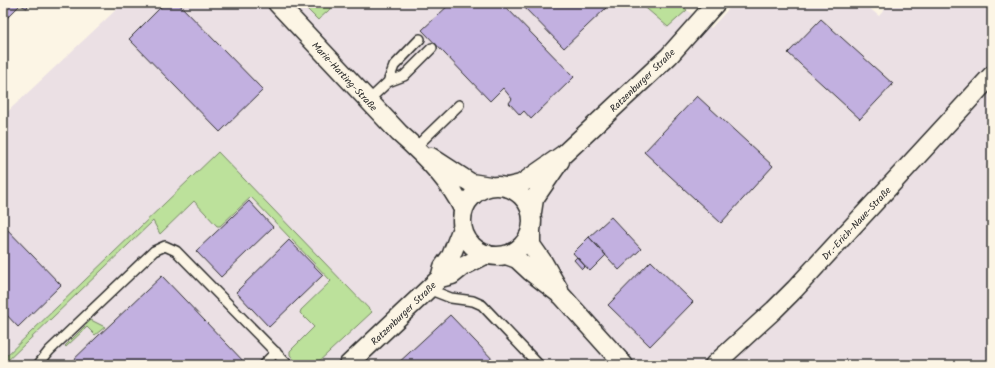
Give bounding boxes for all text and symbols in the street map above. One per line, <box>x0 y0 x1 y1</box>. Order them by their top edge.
street label: Marie-Harting-Straße <box>308 38 381 116</box>
street label: Ratzenburger Straße <box>606 45 680 116</box>
street label: Dr.-Erich-Naue-Straße <box>818 183 896 264</box>
street label: Ratzenburger Straße <box>367 278 441 349</box>

